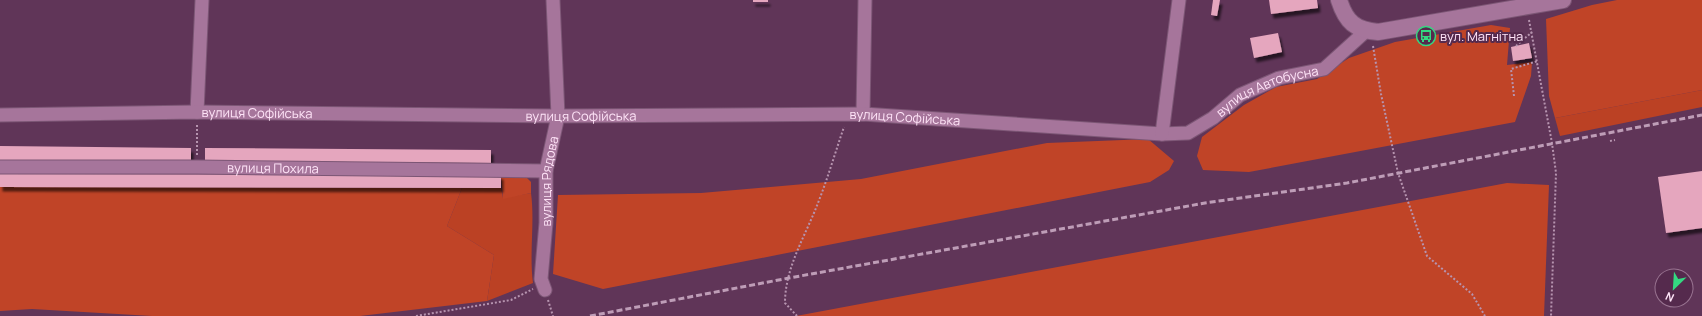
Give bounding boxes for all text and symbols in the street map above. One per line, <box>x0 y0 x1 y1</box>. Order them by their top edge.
bus stop icon: вул. Магнітна <box>1415 25 1437 47</box>
place label: вул. Магнітна <box>1440 27 1523 45</box>
street label: вулиця Автобусна <box>1212 61 1320 121</box>
street label: вулиця Софійська <box>201 103 313 122</box>
street label: вулиця Софійська <box>849 105 961 129</box>
street label: вулиця Софійська <box>525 106 637 125</box>
street label: вулиця Рядова <box>537 134 562 226</box>
street label: вулиця Похила <box>227 158 319 177</box>
north arrow <box>1654 268 1694 308</box>
text: N <box>1663 289 1676 306</box>

